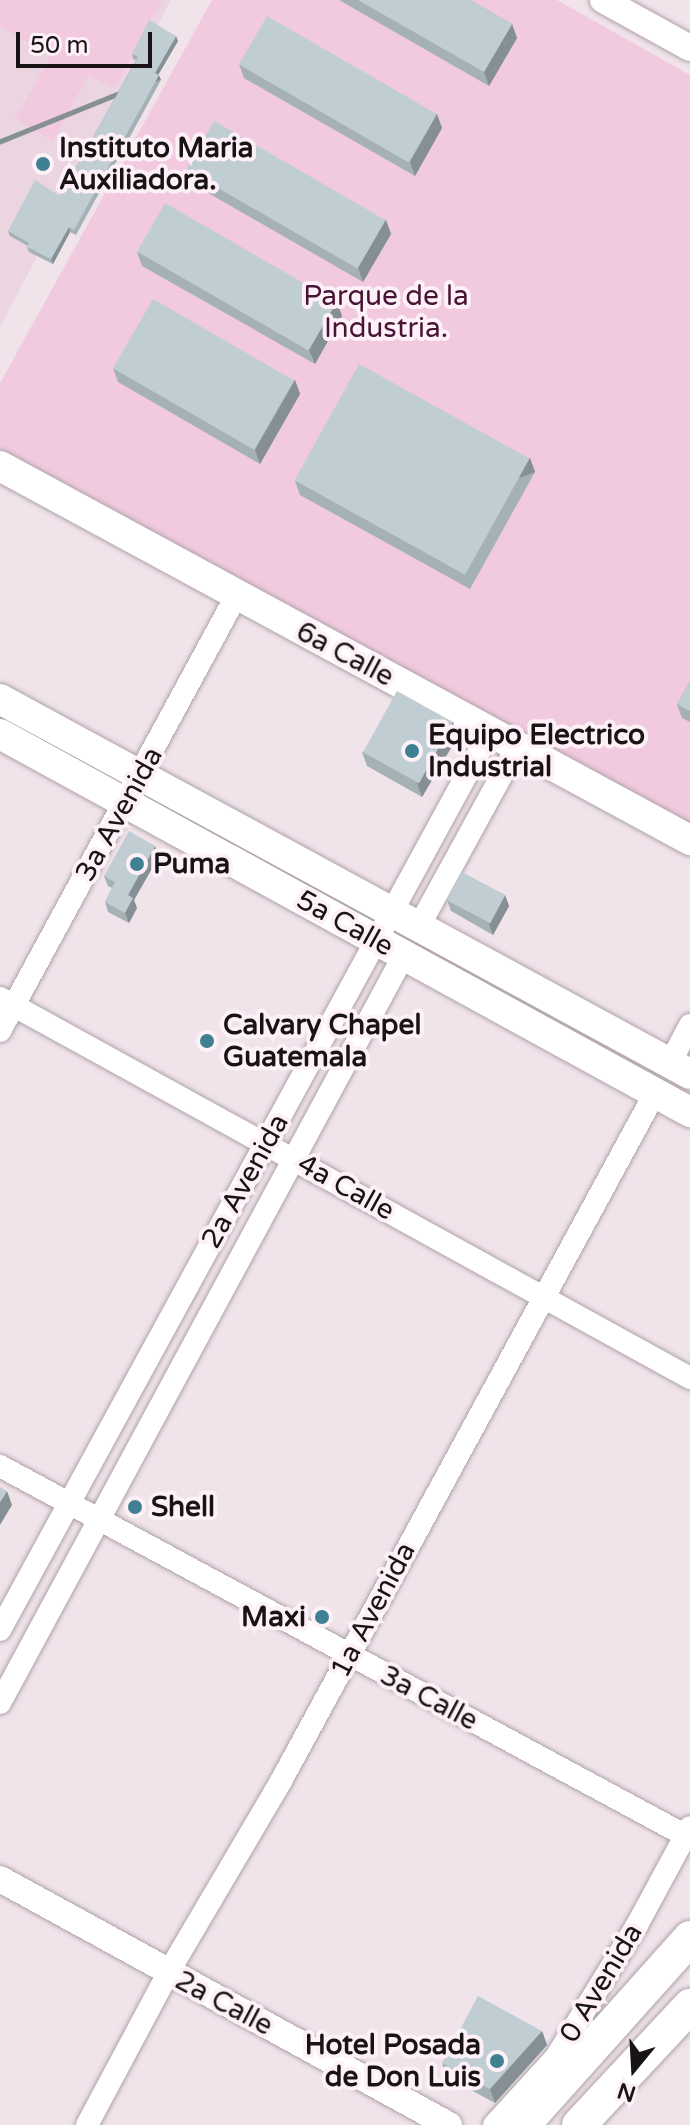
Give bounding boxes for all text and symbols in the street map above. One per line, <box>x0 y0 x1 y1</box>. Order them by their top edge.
scale bar <box>20 16 156 66</box>
text: 50 m <box>30 31 88 60</box>
place label: Instituto Maria Auxiliadora. <box>59 131 254 197</box>
marker: Instituto Maria Auxiliadora. <box>34 155 52 173</box>
park label: Parque de la Industria. <box>303 279 469 345</box>
street label: 6a Calle <box>290 614 400 694</box>
place label: Equipo Electrico Industrial <box>428 718 645 784</box>
street label: 3a Avenida <box>68 741 170 887</box>
marker: Equipo Electrico Industrial <box>403 742 421 760</box>
place label: Puma <box>153 847 230 881</box>
marker: Puma <box>128 855 146 873</box>
street label: 5a Calle <box>291 883 399 963</box>
place label: Calvary Chapel Guatemala <box>223 1008 421 1074</box>
marker: Calvary Chapel Guatemala <box>198 1032 216 1050</box>
street label: 2a Avenida <box>194 1108 296 1254</box>
street label: 4a Calle <box>292 1147 400 1227</box>
place label: Shell <box>151 1490 215 1524</box>
marker: Shell <box>126 1498 144 1516</box>
street label: 1a Avenida <box>323 1537 423 1683</box>
place label: Maxi <box>241 1600 306 1634</box>
marker: Maxi <box>313 1608 331 1626</box>
street label: 3a Calle <box>374 1658 484 1738</box>
street label: 0 Avenida <box>552 1917 650 2049</box>
street label: 2a Calle <box>169 1963 279 2043</box>
place label: Hotel Posada de Don Luis <box>305 2028 481 2094</box>
north arrow <box>594 2029 674 2109</box>
marker: Hotel Posada de Don Luis <box>488 2052 506 2070</box>
text: N <box>614 2077 639 2107</box>

